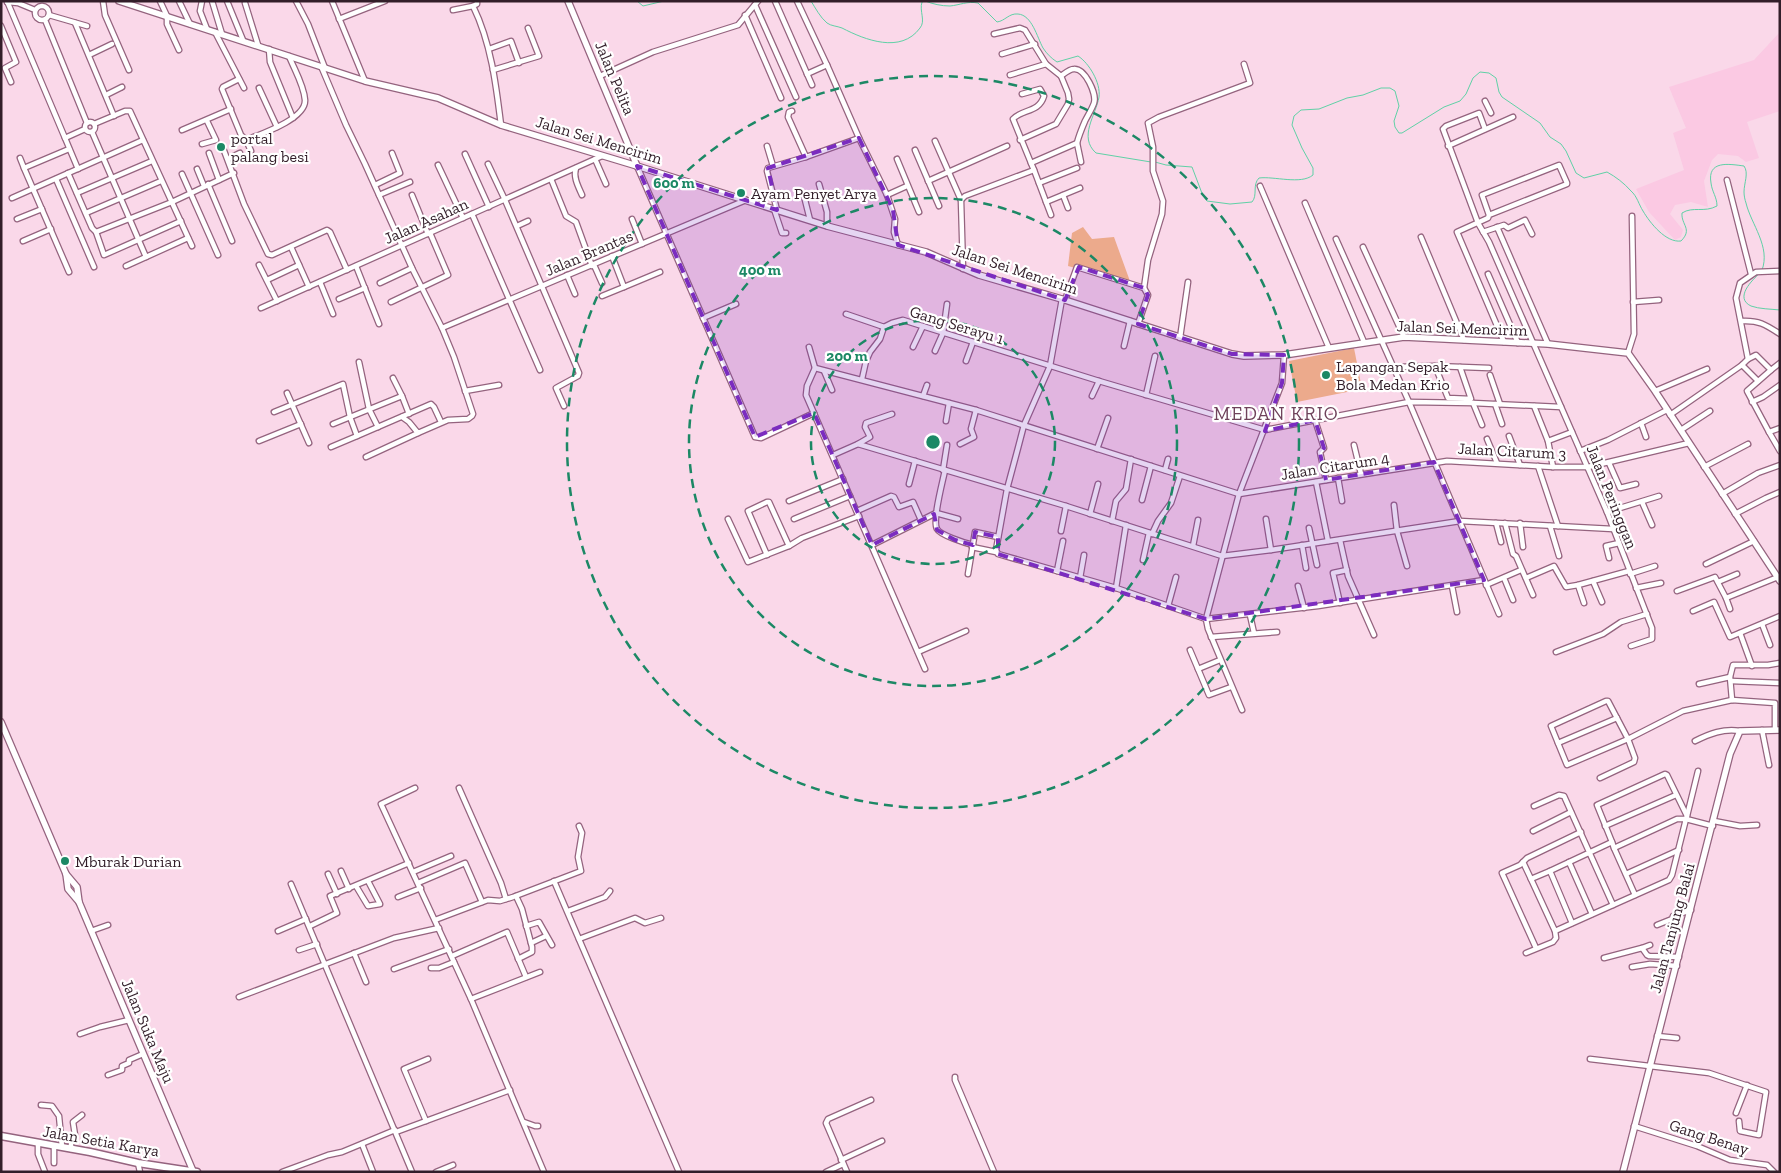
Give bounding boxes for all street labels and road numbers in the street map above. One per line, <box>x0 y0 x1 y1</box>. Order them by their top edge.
street label: Jalan Pelita <box>591 38 639 118</box>
street label: Jalan Sei Mencirim <box>534 112 665 168</box>
street label: Jalan Asahan <box>381 194 472 248</box>
street label: Jalan Brantas <box>542 226 636 280</box>
street label: Jalan Sei Mencirim <box>950 240 1080 298</box>
street label: Gang Serayu 1 <box>908 302 1006 348</box>
street label: Jalan Sei Mencirim <box>1396 316 1528 340</box>
street label: Jalan Citarum 3 <box>1457 439 1567 463</box>
street label: Jalan Peringgan <box>1582 442 1642 553</box>
street label: Jalan Citarum 4 <box>1279 448 1391 484</box>
street label: Jalan Tanjung Balai <box>1645 860 1699 995</box>
street label: Jalan Suka Maju <box>118 976 178 1086</box>
street label: Gang Benay <box>1667 1115 1752 1159</box>
street label: Jalan Setia Karya <box>41 1121 161 1161</box>

